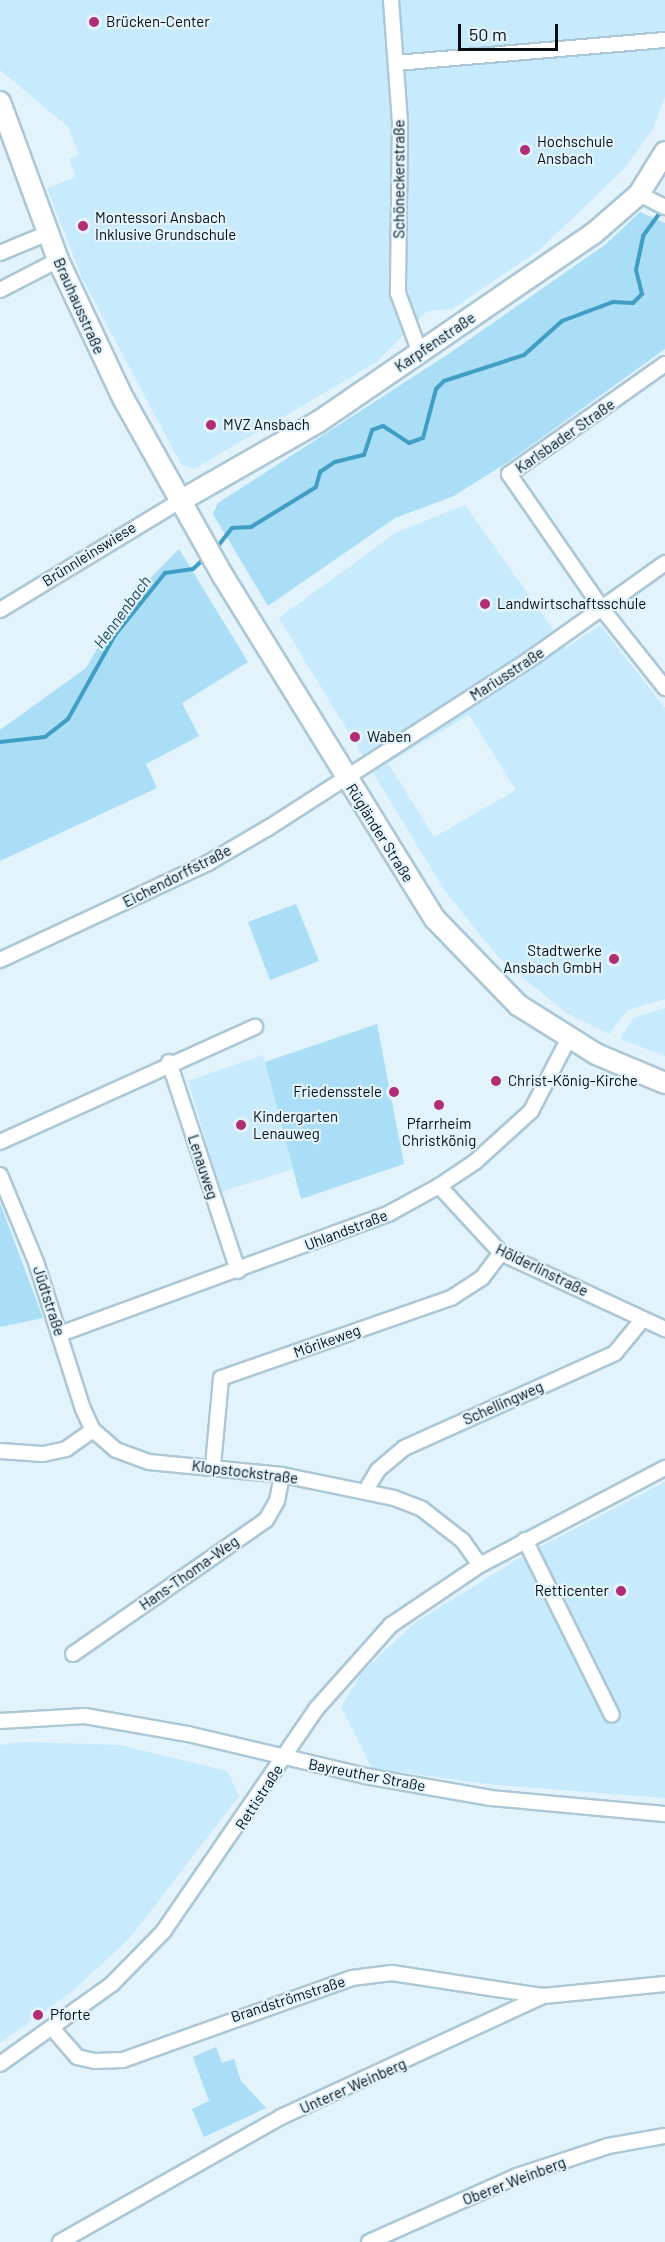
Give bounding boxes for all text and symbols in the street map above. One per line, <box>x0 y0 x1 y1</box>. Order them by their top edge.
scale bar <box>461 12 562 50</box>
place label: Brücken-Center <box>106 13 210 31</box>
marker: Brücken-Center <box>87 15 101 29</box>
text: 50 m <box>469 23 507 45</box>
street label: Schöneckerstraße <box>390 119 408 239</box>
place label: Hochschule Ansbach <box>537 132 613 167</box>
marker: Hochschule Ansbach <box>518 143 532 157</box>
place label: Montessori Ansbach Inklusive Grundschule <box>95 208 236 243</box>
marker: Montessori Ansbach Inklusive Grundschule <box>76 219 90 233</box>
street label: Brauhausstraße <box>50 255 108 357</box>
street label: Karpfenstraße <box>391 308 479 376</box>
street label: Karlsbader Straße <box>512 395 618 477</box>
place label: MVZ Ansbach <box>223 416 310 434</box>
marker: MVZ Ansbach <box>204 418 218 432</box>
street label: Brünnleinswiese <box>39 518 139 590</box>
water label: Hennenbach <box>89 572 155 652</box>
place label: Landwirtschaftsschule <box>497 595 646 613</box>
marker: Landwirtschaftsschule <box>478 597 492 611</box>
street label: Mariusstraße <box>467 643 547 705</box>
place label: Waben <box>367 728 411 746</box>
marker: Waben <box>348 730 362 744</box>
street label: Rügländer Straße <box>343 780 417 886</box>
street label: Eichendorffstraße <box>120 841 234 911</box>
place label: Stadtwerke Ansbach GmbH <box>503 941 602 976</box>
marker: Stadtwerke Ansbach GmbH <box>607 952 621 966</box>
place label: Christ-König-Kirche <box>508 1072 638 1090</box>
marker: Christ-König-Kirche <box>489 1074 503 1088</box>
place label: Friedensstele <box>293 1083 382 1101</box>
marker: Friedensstele <box>387 1085 401 1099</box>
marker: Pfarrheim Christkönig <box>432 1098 446 1112</box>
place label: Kindergarten Lenauweg <box>253 1107 338 1142</box>
place label: Pfarrheim Christkönig <box>402 1114 476 1149</box>
marker: Kindergarten Lenauweg <box>234 1118 248 1132</box>
street label: Lenauweg <box>184 1132 222 1202</box>
street label: Uhlandstraße <box>302 1206 390 1254</box>
street label: Hölderlinstraße <box>493 1240 591 1300</box>
street label: Jüdtstraße <box>29 1264 69 1338</box>
street label: Mörikeweg <box>291 1321 363 1361</box>
street label: Schellingweg <box>460 1377 546 1429</box>
street label: Klopstockstraße <box>191 1457 299 1487</box>
street label: Hans-Thoma-Weg <box>136 1532 242 1614</box>
place label: Retticenter <box>535 1582 609 1600</box>
marker: Retticenter <box>614 1584 628 1598</box>
street label: Bayreuther Straße <box>307 1755 427 1795</box>
street label: Rettistraße <box>231 1761 287 1833</box>
street label: Brandströmstraße <box>229 1972 347 2026</box>
place label: Pforte <box>50 2006 91 2024</box>
marker: Pforte <box>31 2008 45 2022</box>
street label: Unterer Weinberg <box>297 2054 409 2118</box>
street label: Oberer Weinberg <box>460 2153 568 2209</box>

